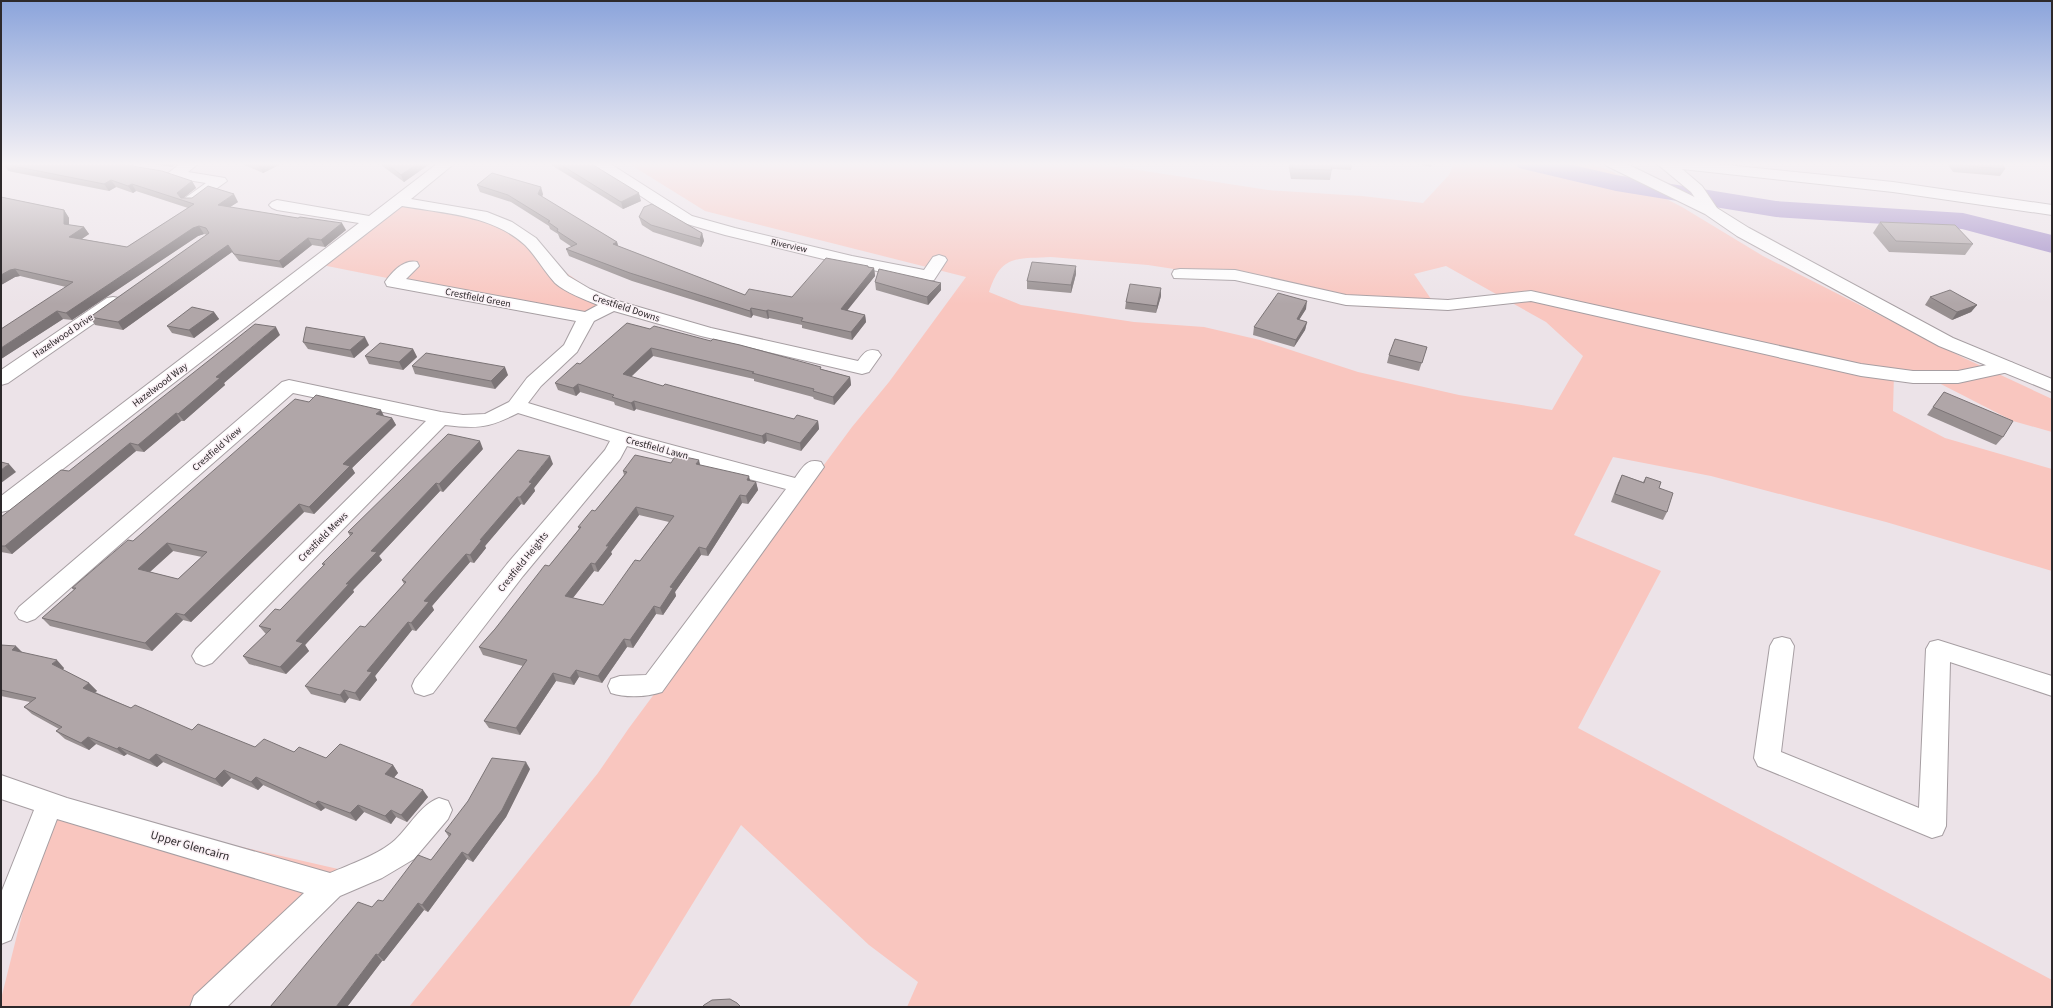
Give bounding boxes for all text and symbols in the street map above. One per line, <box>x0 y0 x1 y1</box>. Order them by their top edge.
street label: Riverview <box>770 236 809 257</box>
street label: Crestfield Green <box>444 285 512 311</box>
street label: Crestfield Downs <box>590 291 662 325</box>
street label: Hazelwood Drive <box>30 310 96 361</box>
street label: Hazelwood Way <box>129 359 191 411</box>
street label: Crestfield View <box>189 424 245 474</box>
street label: Crestfield Lawn <box>624 433 690 463</box>
street label: Crestfield Mews <box>295 509 351 565</box>
street label: Crestfield Heights <box>494 529 552 595</box>
street label: Upper Glencairn <box>148 827 232 865</box>

